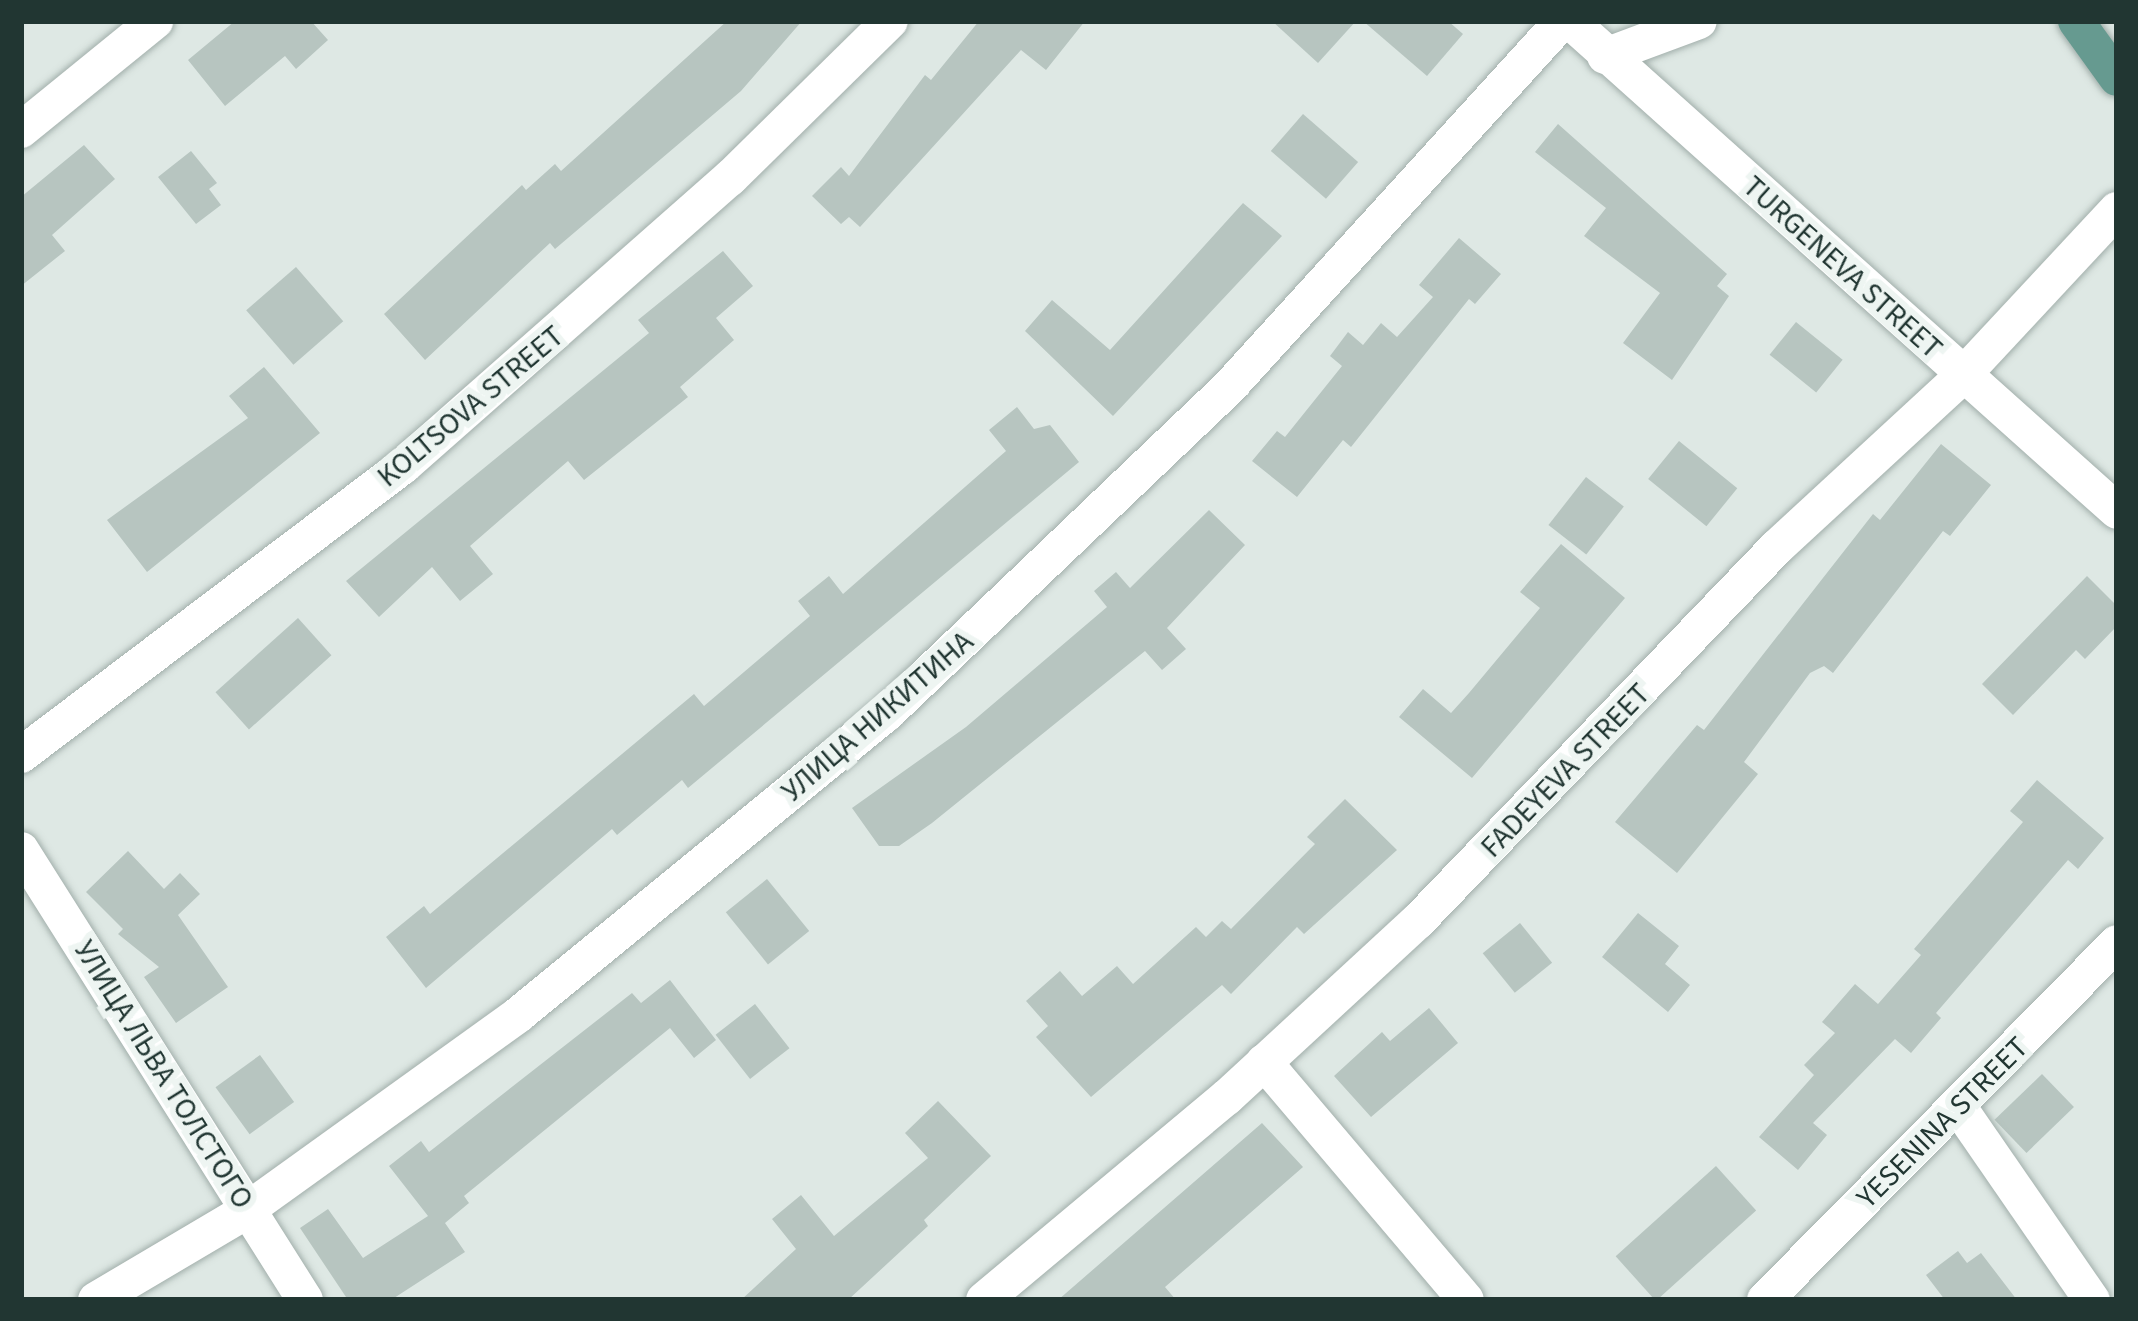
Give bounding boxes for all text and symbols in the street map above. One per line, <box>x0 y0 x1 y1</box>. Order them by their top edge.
street label: TURGENEVA STREET <box>1735 169 1949 367</box>
street label: KOLTSOVA STREET <box>371 319 571 495</box>
street label: УЛИЦА НИКИТИНА <box>775 624 981 810</box>
street label: FADEYEVA STREET <box>1474 677 1658 865</box>
street label: УЛИЦА ЛЬВА ТОЛСТОГО <box>66 934 260 1216</box>
street label: YESENINA STREET <box>1850 1030 2036 1216</box>

